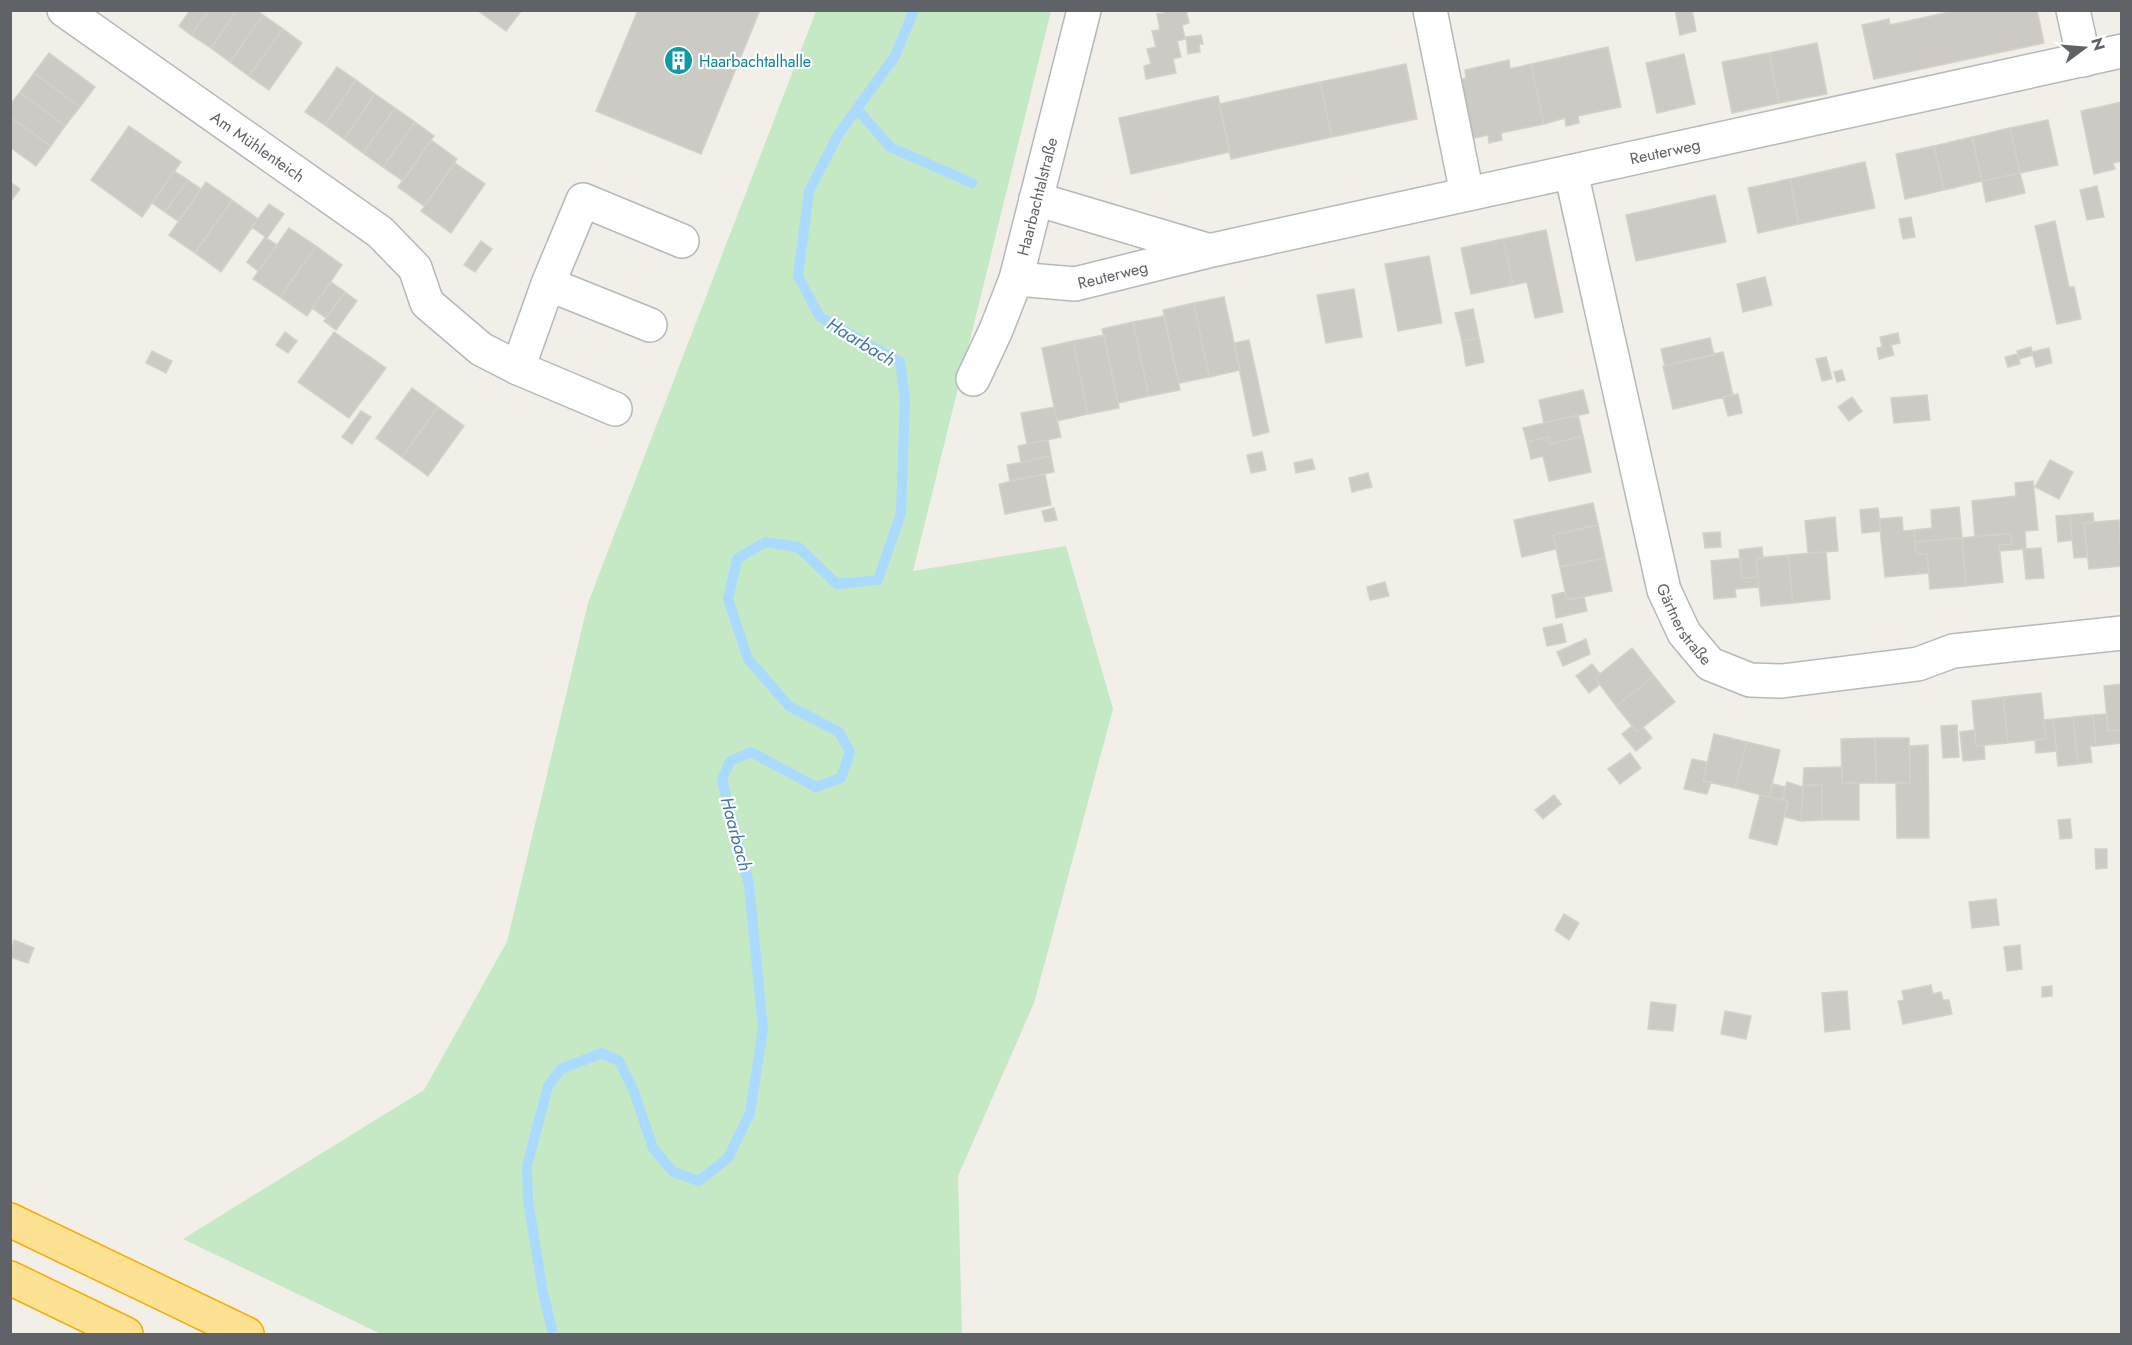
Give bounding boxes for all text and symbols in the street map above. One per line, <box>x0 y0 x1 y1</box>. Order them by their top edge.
north arrow <box>2054 18 2114 78</box>
text: N <box>2085 35 2111 53</box>
building icon: Haarbachtalhalle <box>662 45 694 77</box>
place label: Haarbachtalhalle <box>699 50 811 73</box>
street label: Am Mühlenteich <box>206 105 310 187</box>
street label: Reuterweg <box>1627 132 1702 170</box>
street label: Haarbachtalstraße <box>1011 135 1063 258</box>
street label: Reuterweg <box>1075 255 1150 294</box>
water label: Haarbach <box>822 311 900 373</box>
street label: Gärtnerstraße <box>1651 581 1718 670</box>
water label: Haarbach <box>714 794 758 874</box>

